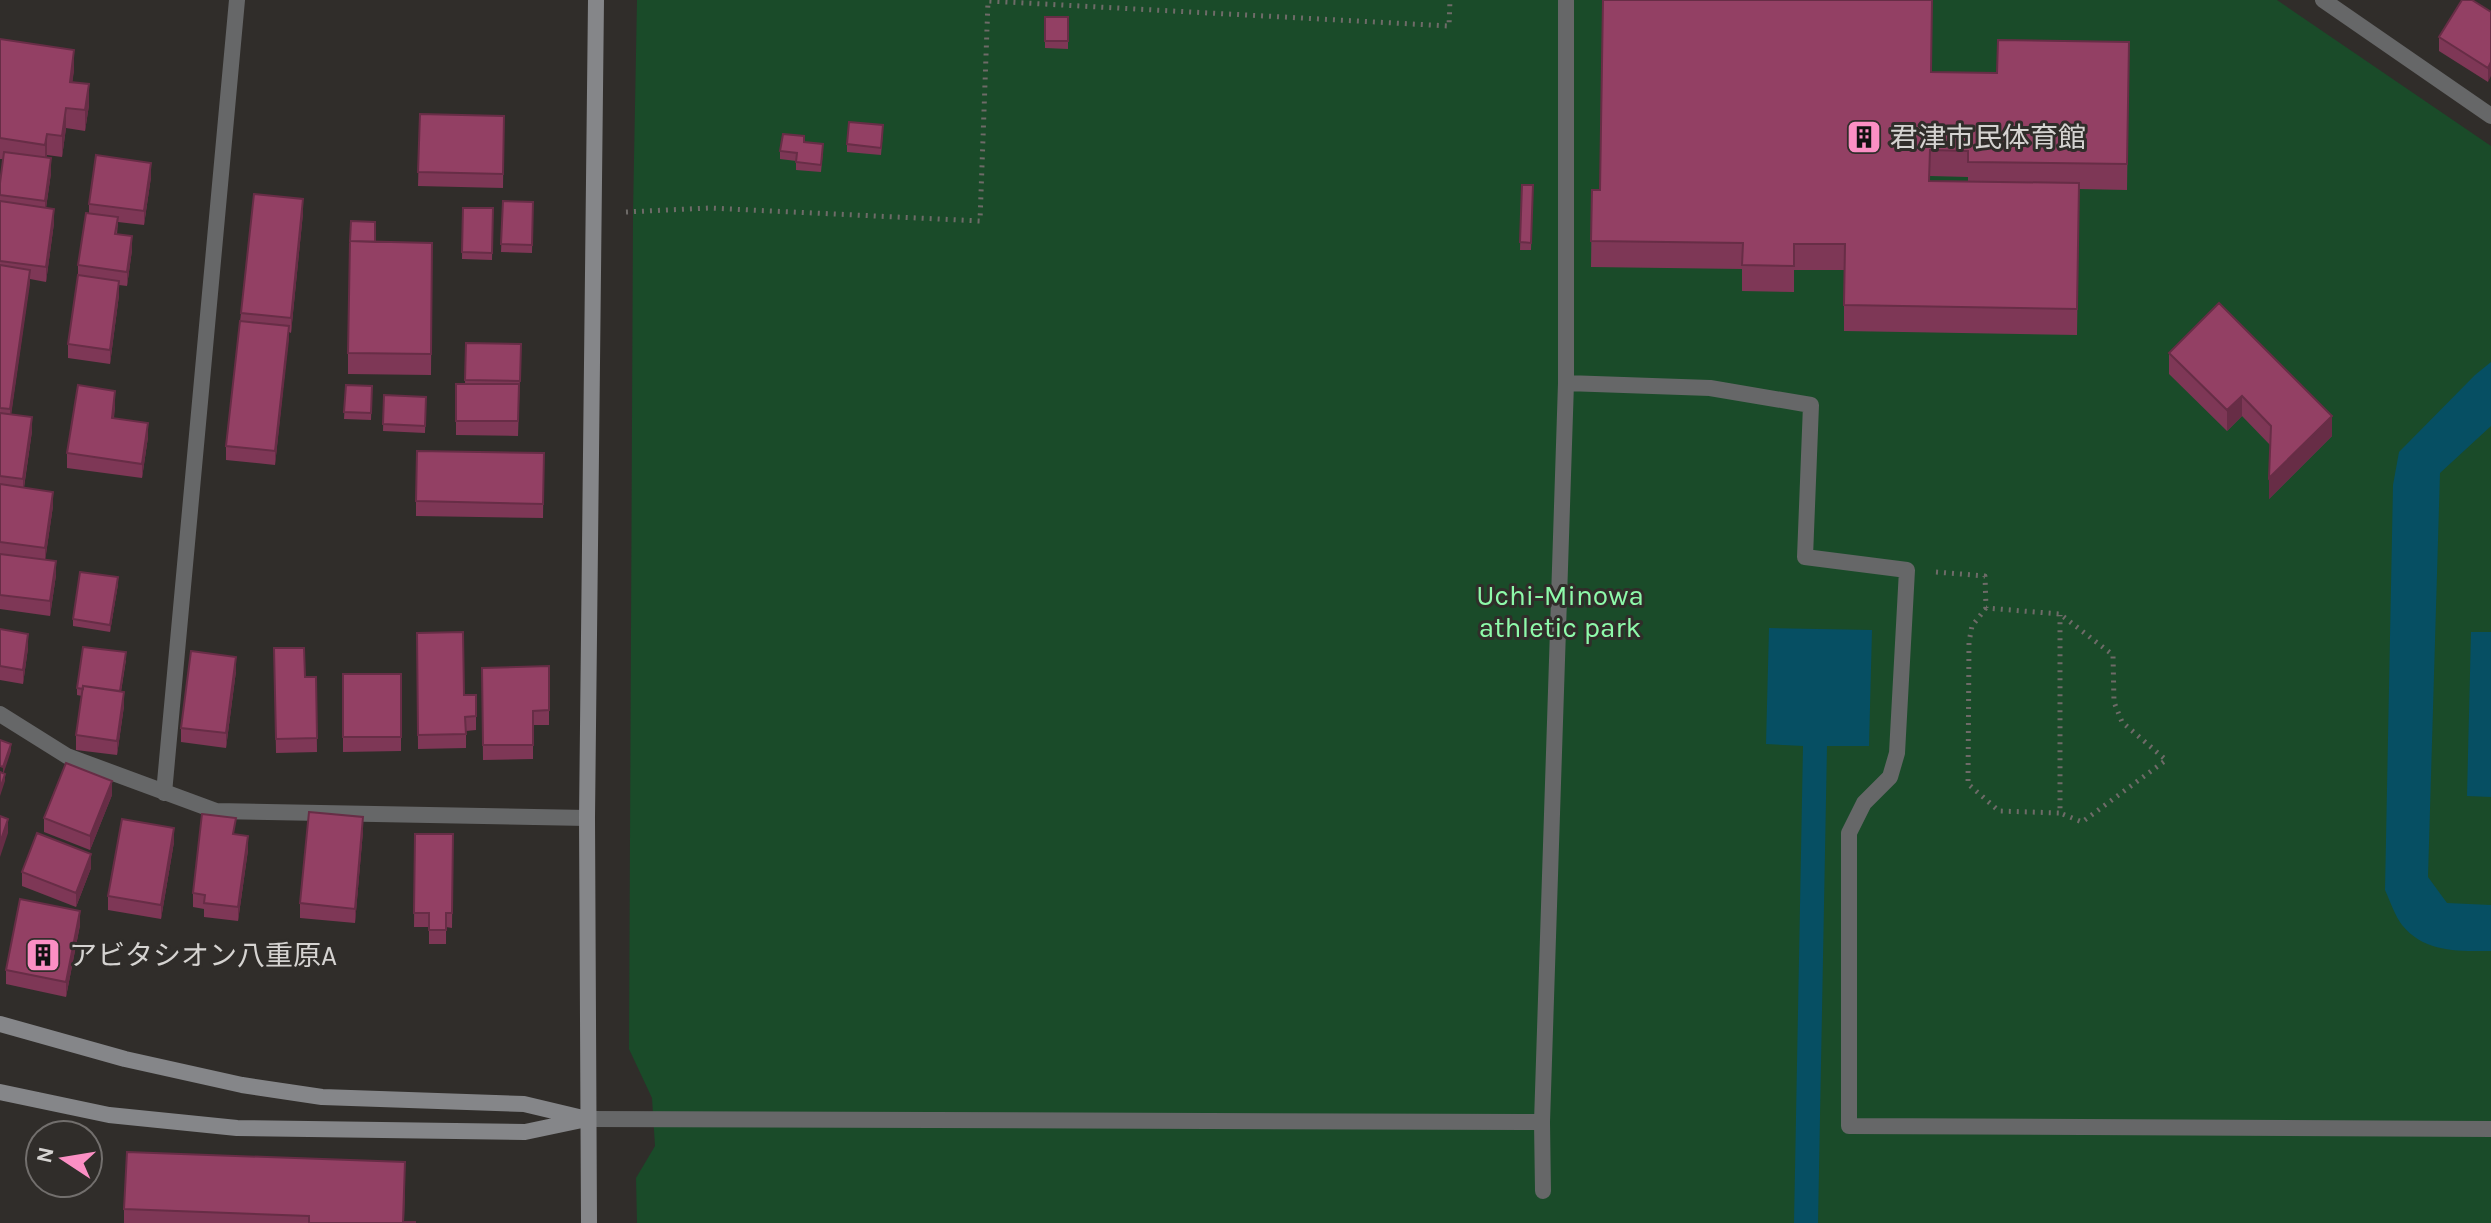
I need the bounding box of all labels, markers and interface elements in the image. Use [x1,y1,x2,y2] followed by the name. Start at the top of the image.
[1845,118,1883,156] building icon: 君津市民体育館
[1890,121,2086,154] place label: 君津市民体育館
[1476,579,1644,644] park label: Uchi-Minowa athletic park
[24,936,62,974] building icon: アビタシオン八重原A
[69,939,337,972] place label: アビタシオン八重原A
[24,1119,104,1199] north arrow
[31,1145,60,1165] text: N

